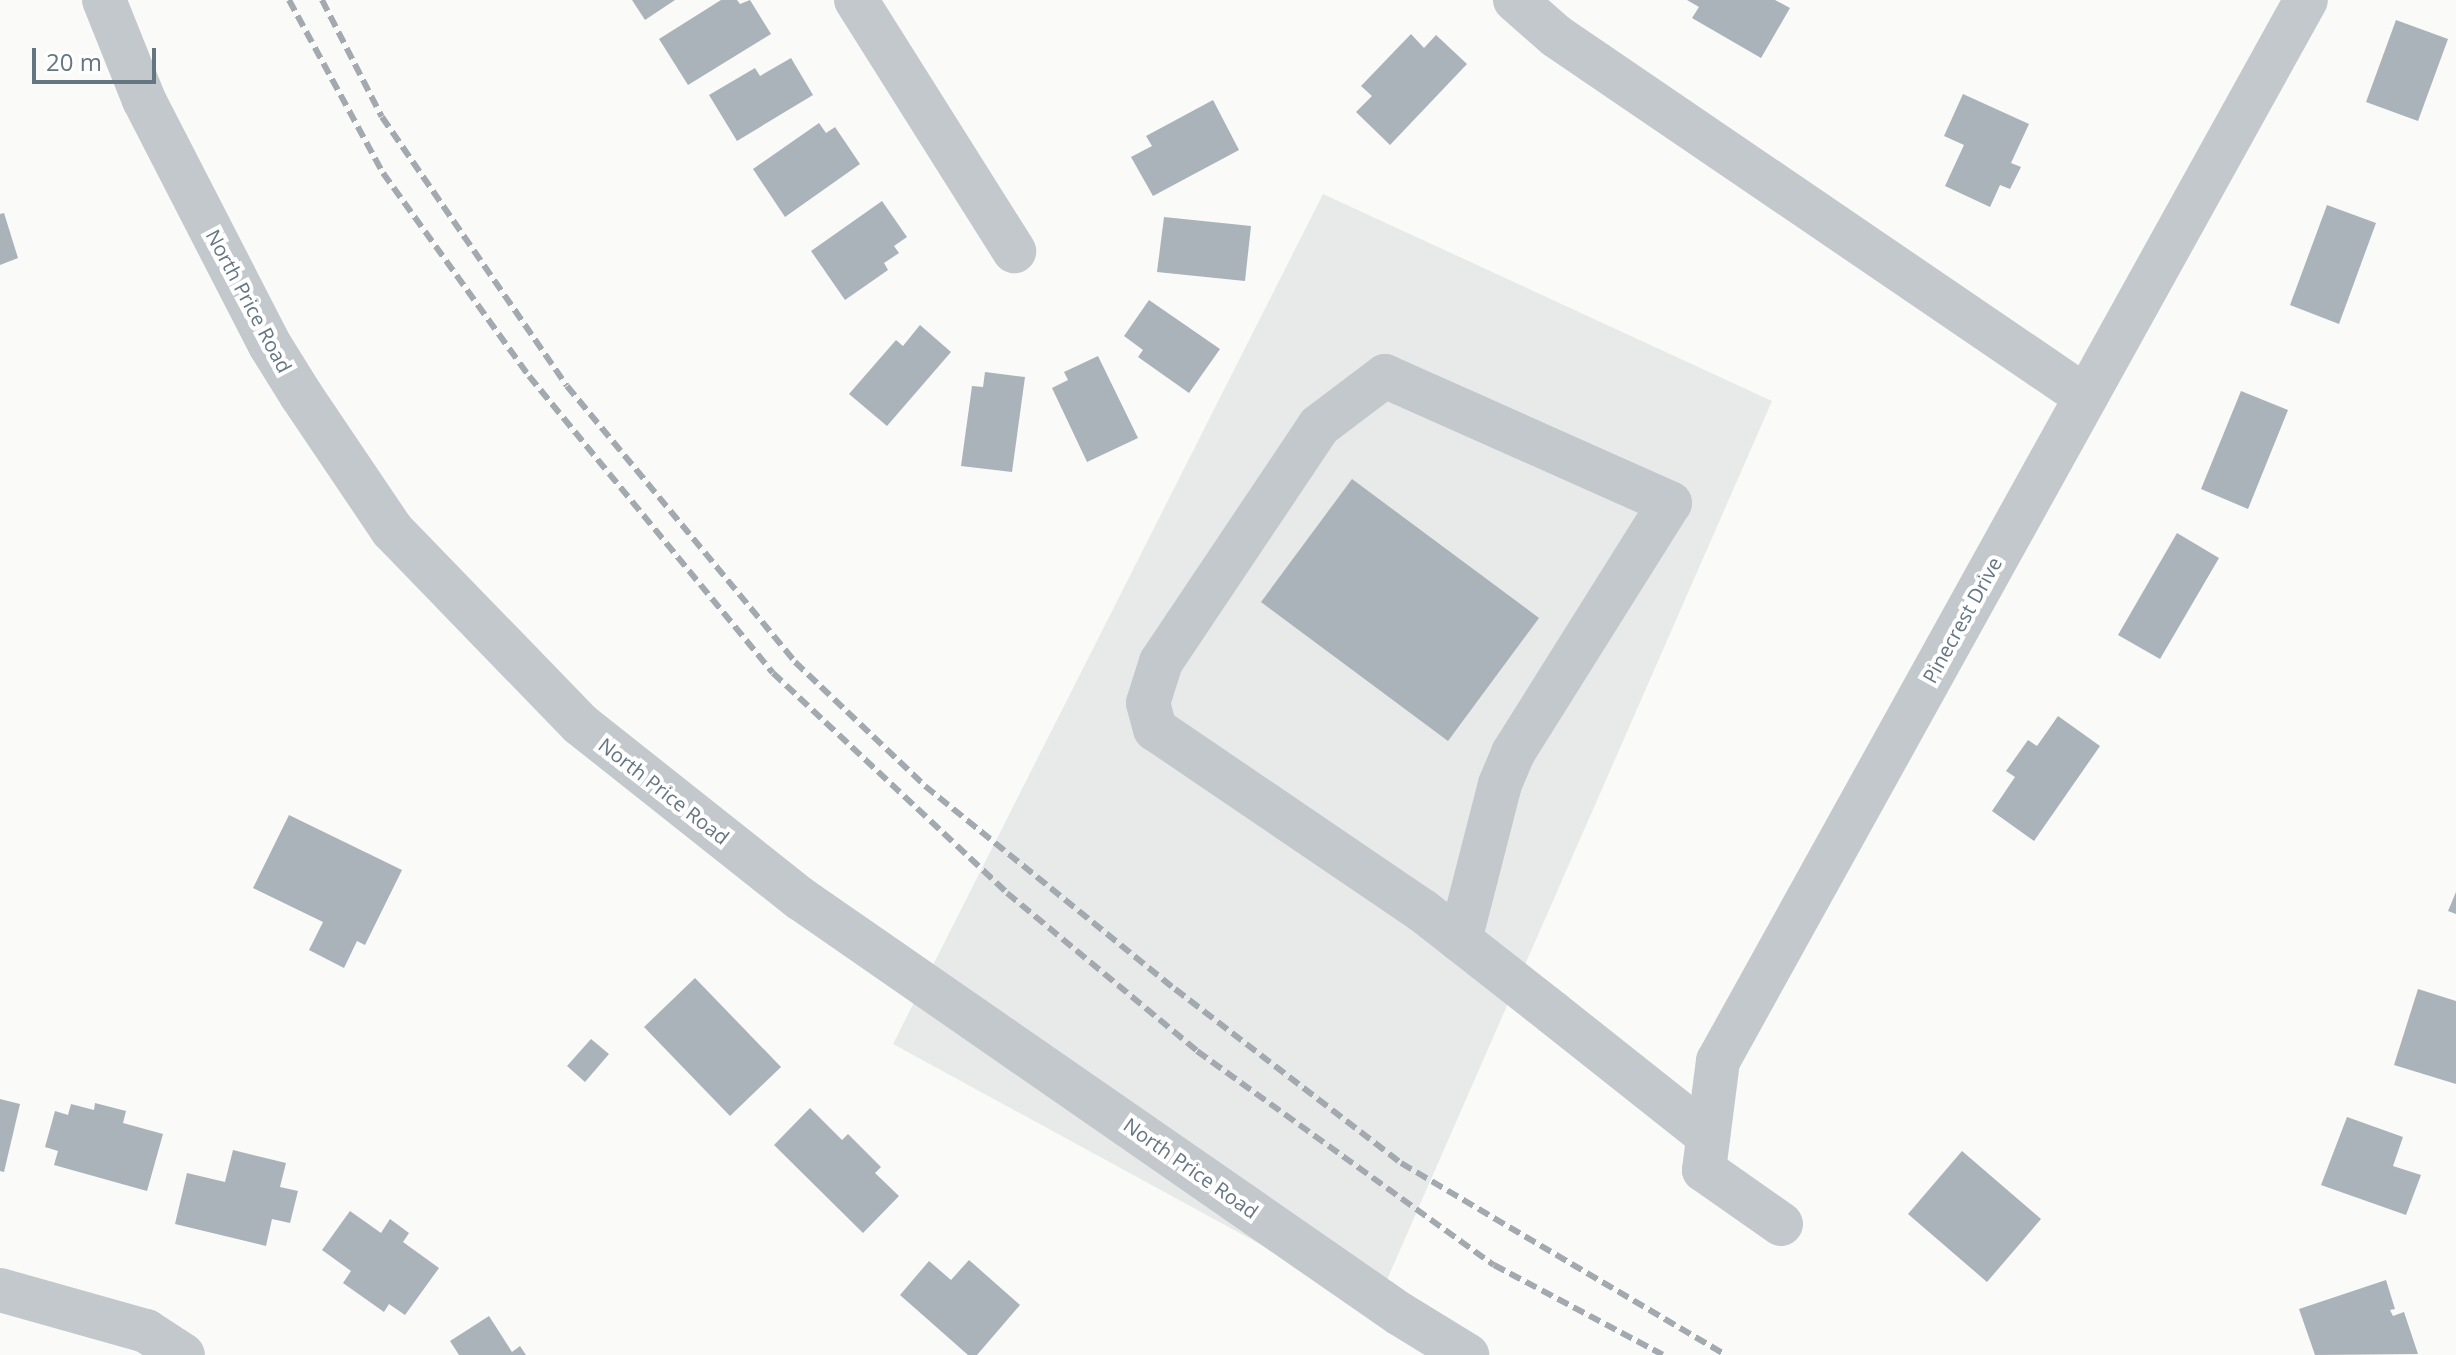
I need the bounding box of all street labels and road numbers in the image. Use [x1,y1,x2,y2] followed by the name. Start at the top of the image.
[201,225,297,377] street label: North Price Road
[1917,553,2007,687] street label: Pinecrest Drive
[594,733,734,849] street label: North Price Road
[1119,1113,1263,1223] street label: North Price Road

